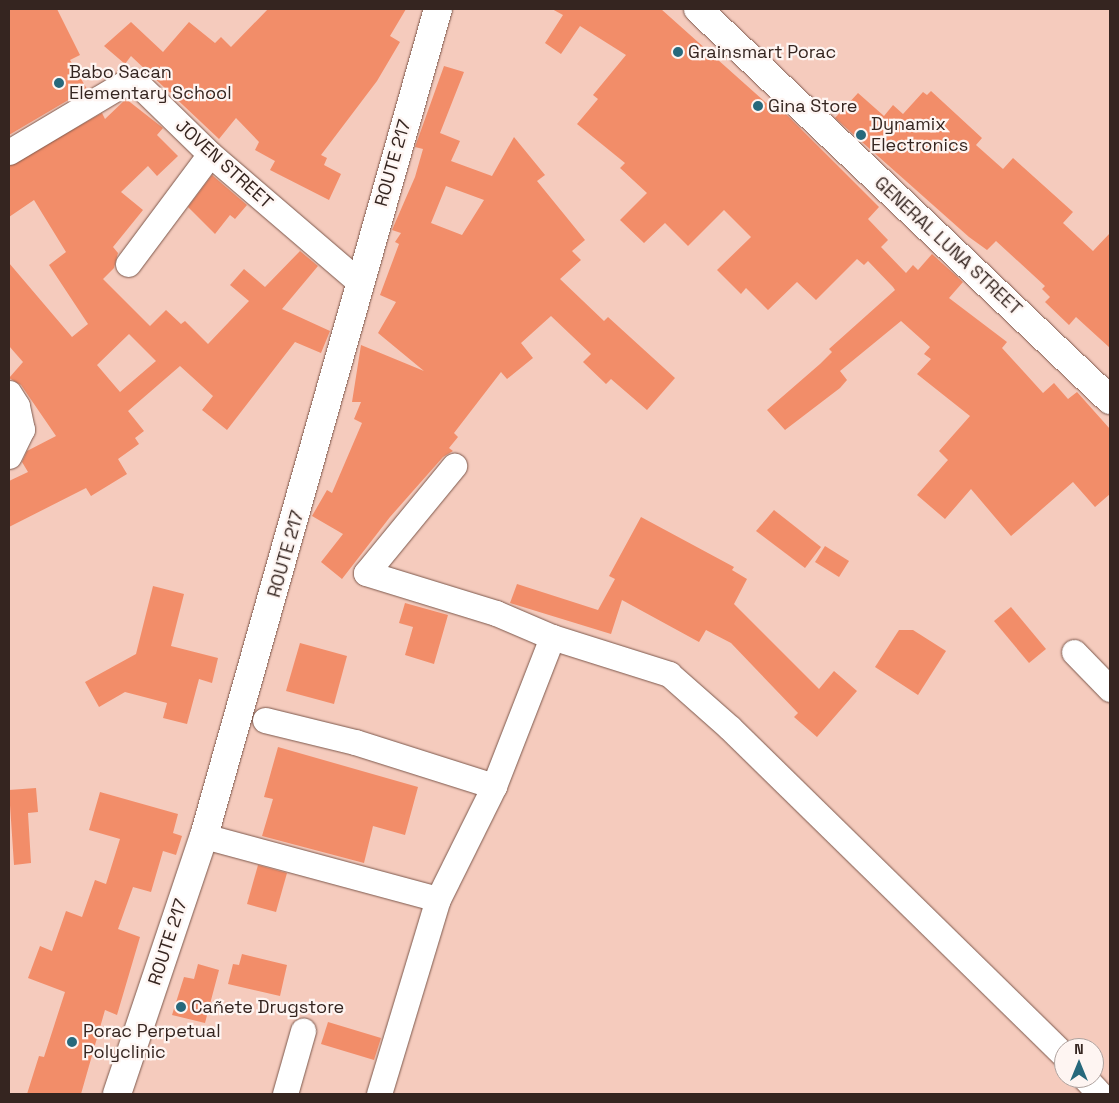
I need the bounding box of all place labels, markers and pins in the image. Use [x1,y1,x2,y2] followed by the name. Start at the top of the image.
[688,41,836,63] place label: Grainsmart Porac
[672,46,684,58] marker: Grainsmart Porac
[69,62,232,104] place label: Babo Sacan Elementary School
[53,77,65,89] marker: Babo Sacan Elementary School
[768,95,858,117] place label: Gina Store
[752,100,764,112] marker: Gina Store
[871,114,968,156] place label: Dynamix Electronics
[855,129,867,141] marker: Dynamix Electronics
[191,996,344,1018] place label: Cañete Drugstore
[175,1001,187,1013] marker: Cañete Drugstore
[83,1021,221,1064] place label: Porac Perpetual Polyclinic
[65,1035,79,1049] marker: Porac Perpetual Polyclinic

